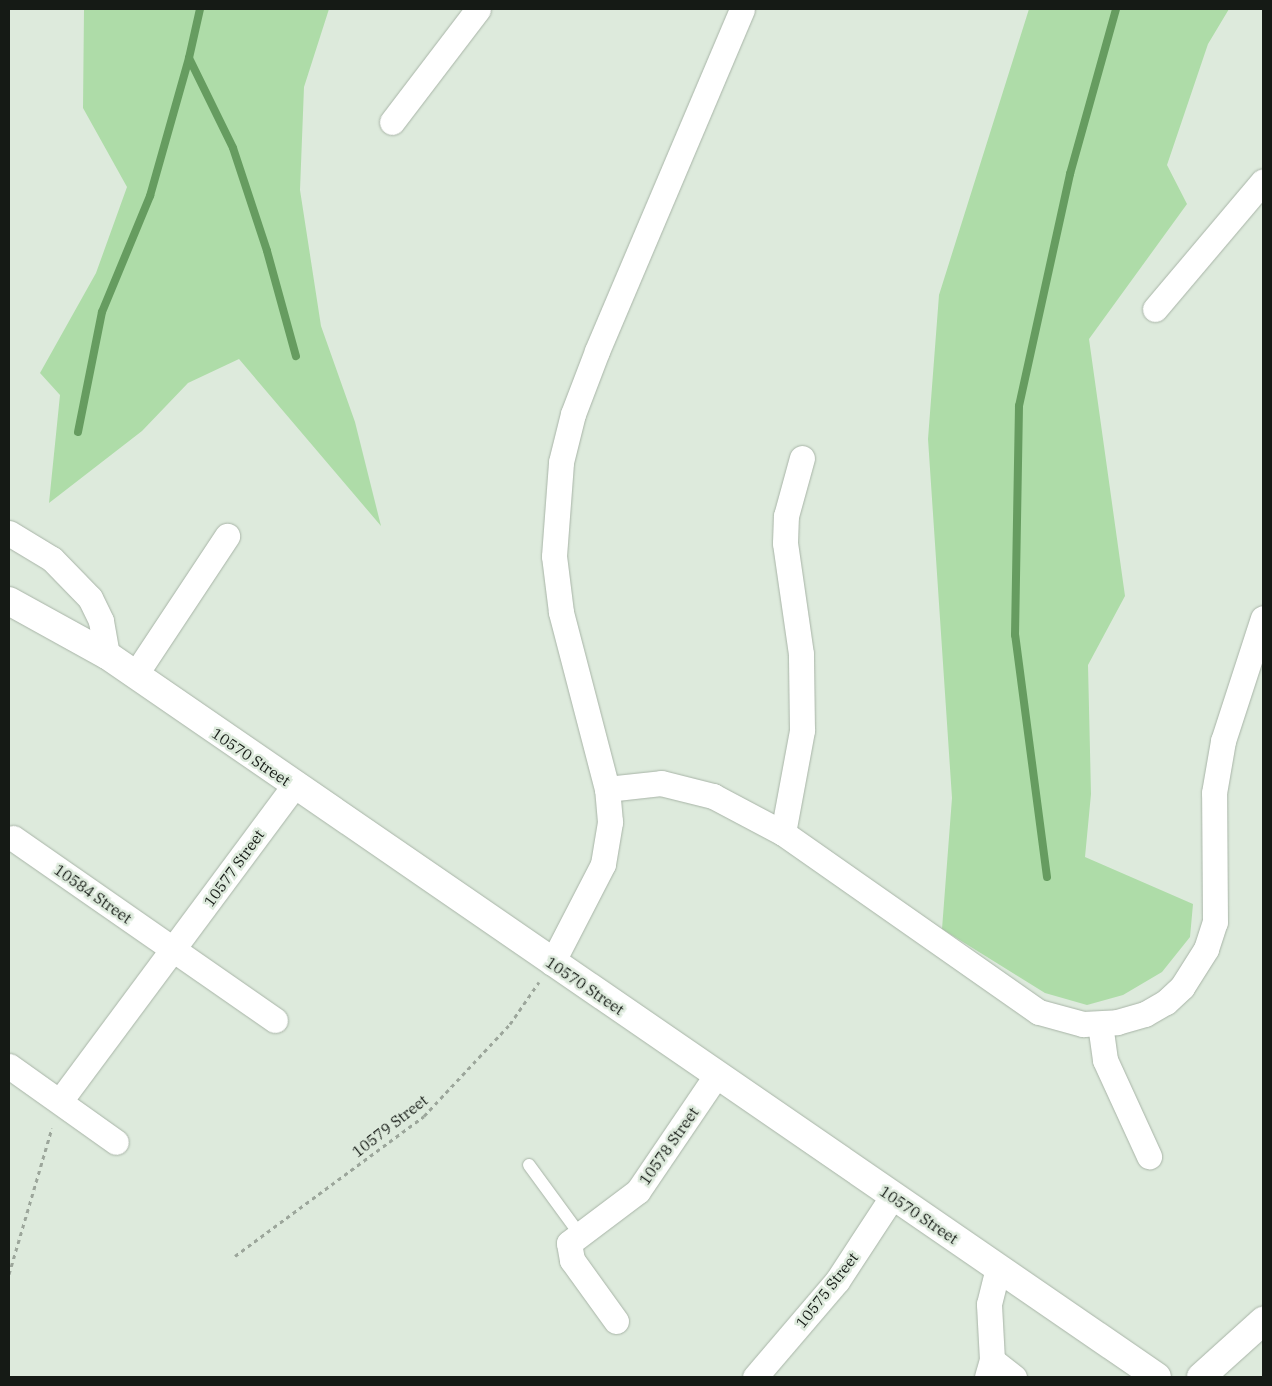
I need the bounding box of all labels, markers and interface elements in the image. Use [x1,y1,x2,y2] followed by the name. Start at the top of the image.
[208,724,294,790] street label: 10570 Street
[200,826,268,910] street label: 10577 Street
[51,861,135,927] street label: 10584 Street
[542,953,628,1019] street label: 10570 Street
[349,1091,431,1161] street label: 10579 Street
[636,1104,702,1188] street label: 10578 Street
[876,1182,962,1248] street label: 10570 Street
[792,1249,862,1331] street label: 10575 Street

